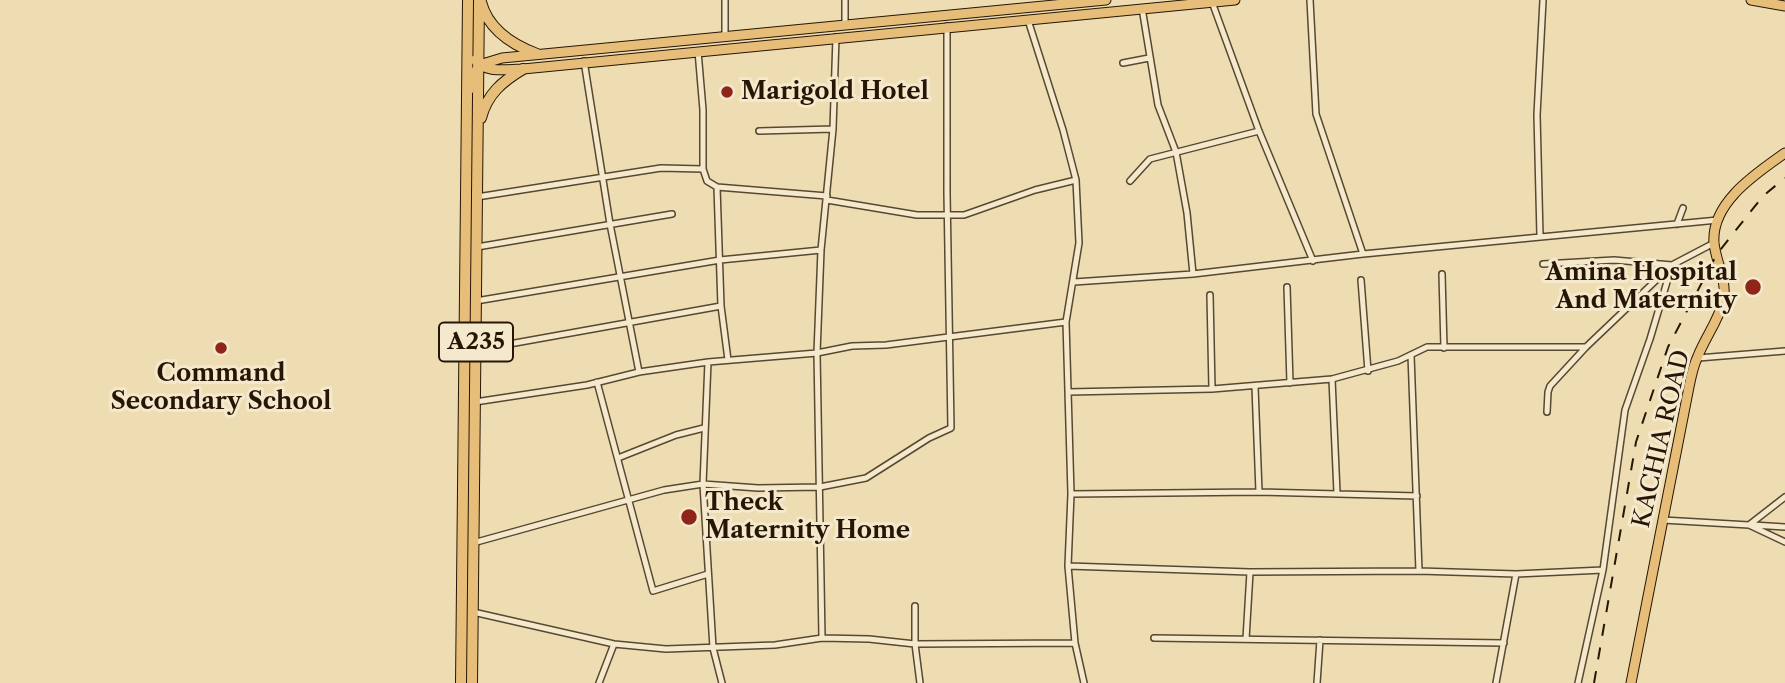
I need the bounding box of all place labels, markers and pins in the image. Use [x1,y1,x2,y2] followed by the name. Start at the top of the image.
[741,78,929,106] place label: Marigold Hotel
[719,84,735,100] marker: Marigold Hotel
[1545,259,1737,315] place label: Amina Hospital And Maternity
[1743,277,1763,297] marker: Amina Hospital And Maternity
[213,340,229,356] marker: Command Secondary School
[111,360,331,416] place label: Command Secondary School
[705,489,910,545] place label: Theck Maternity Home
[679,507,699,527] marker: Theck Maternity Home

